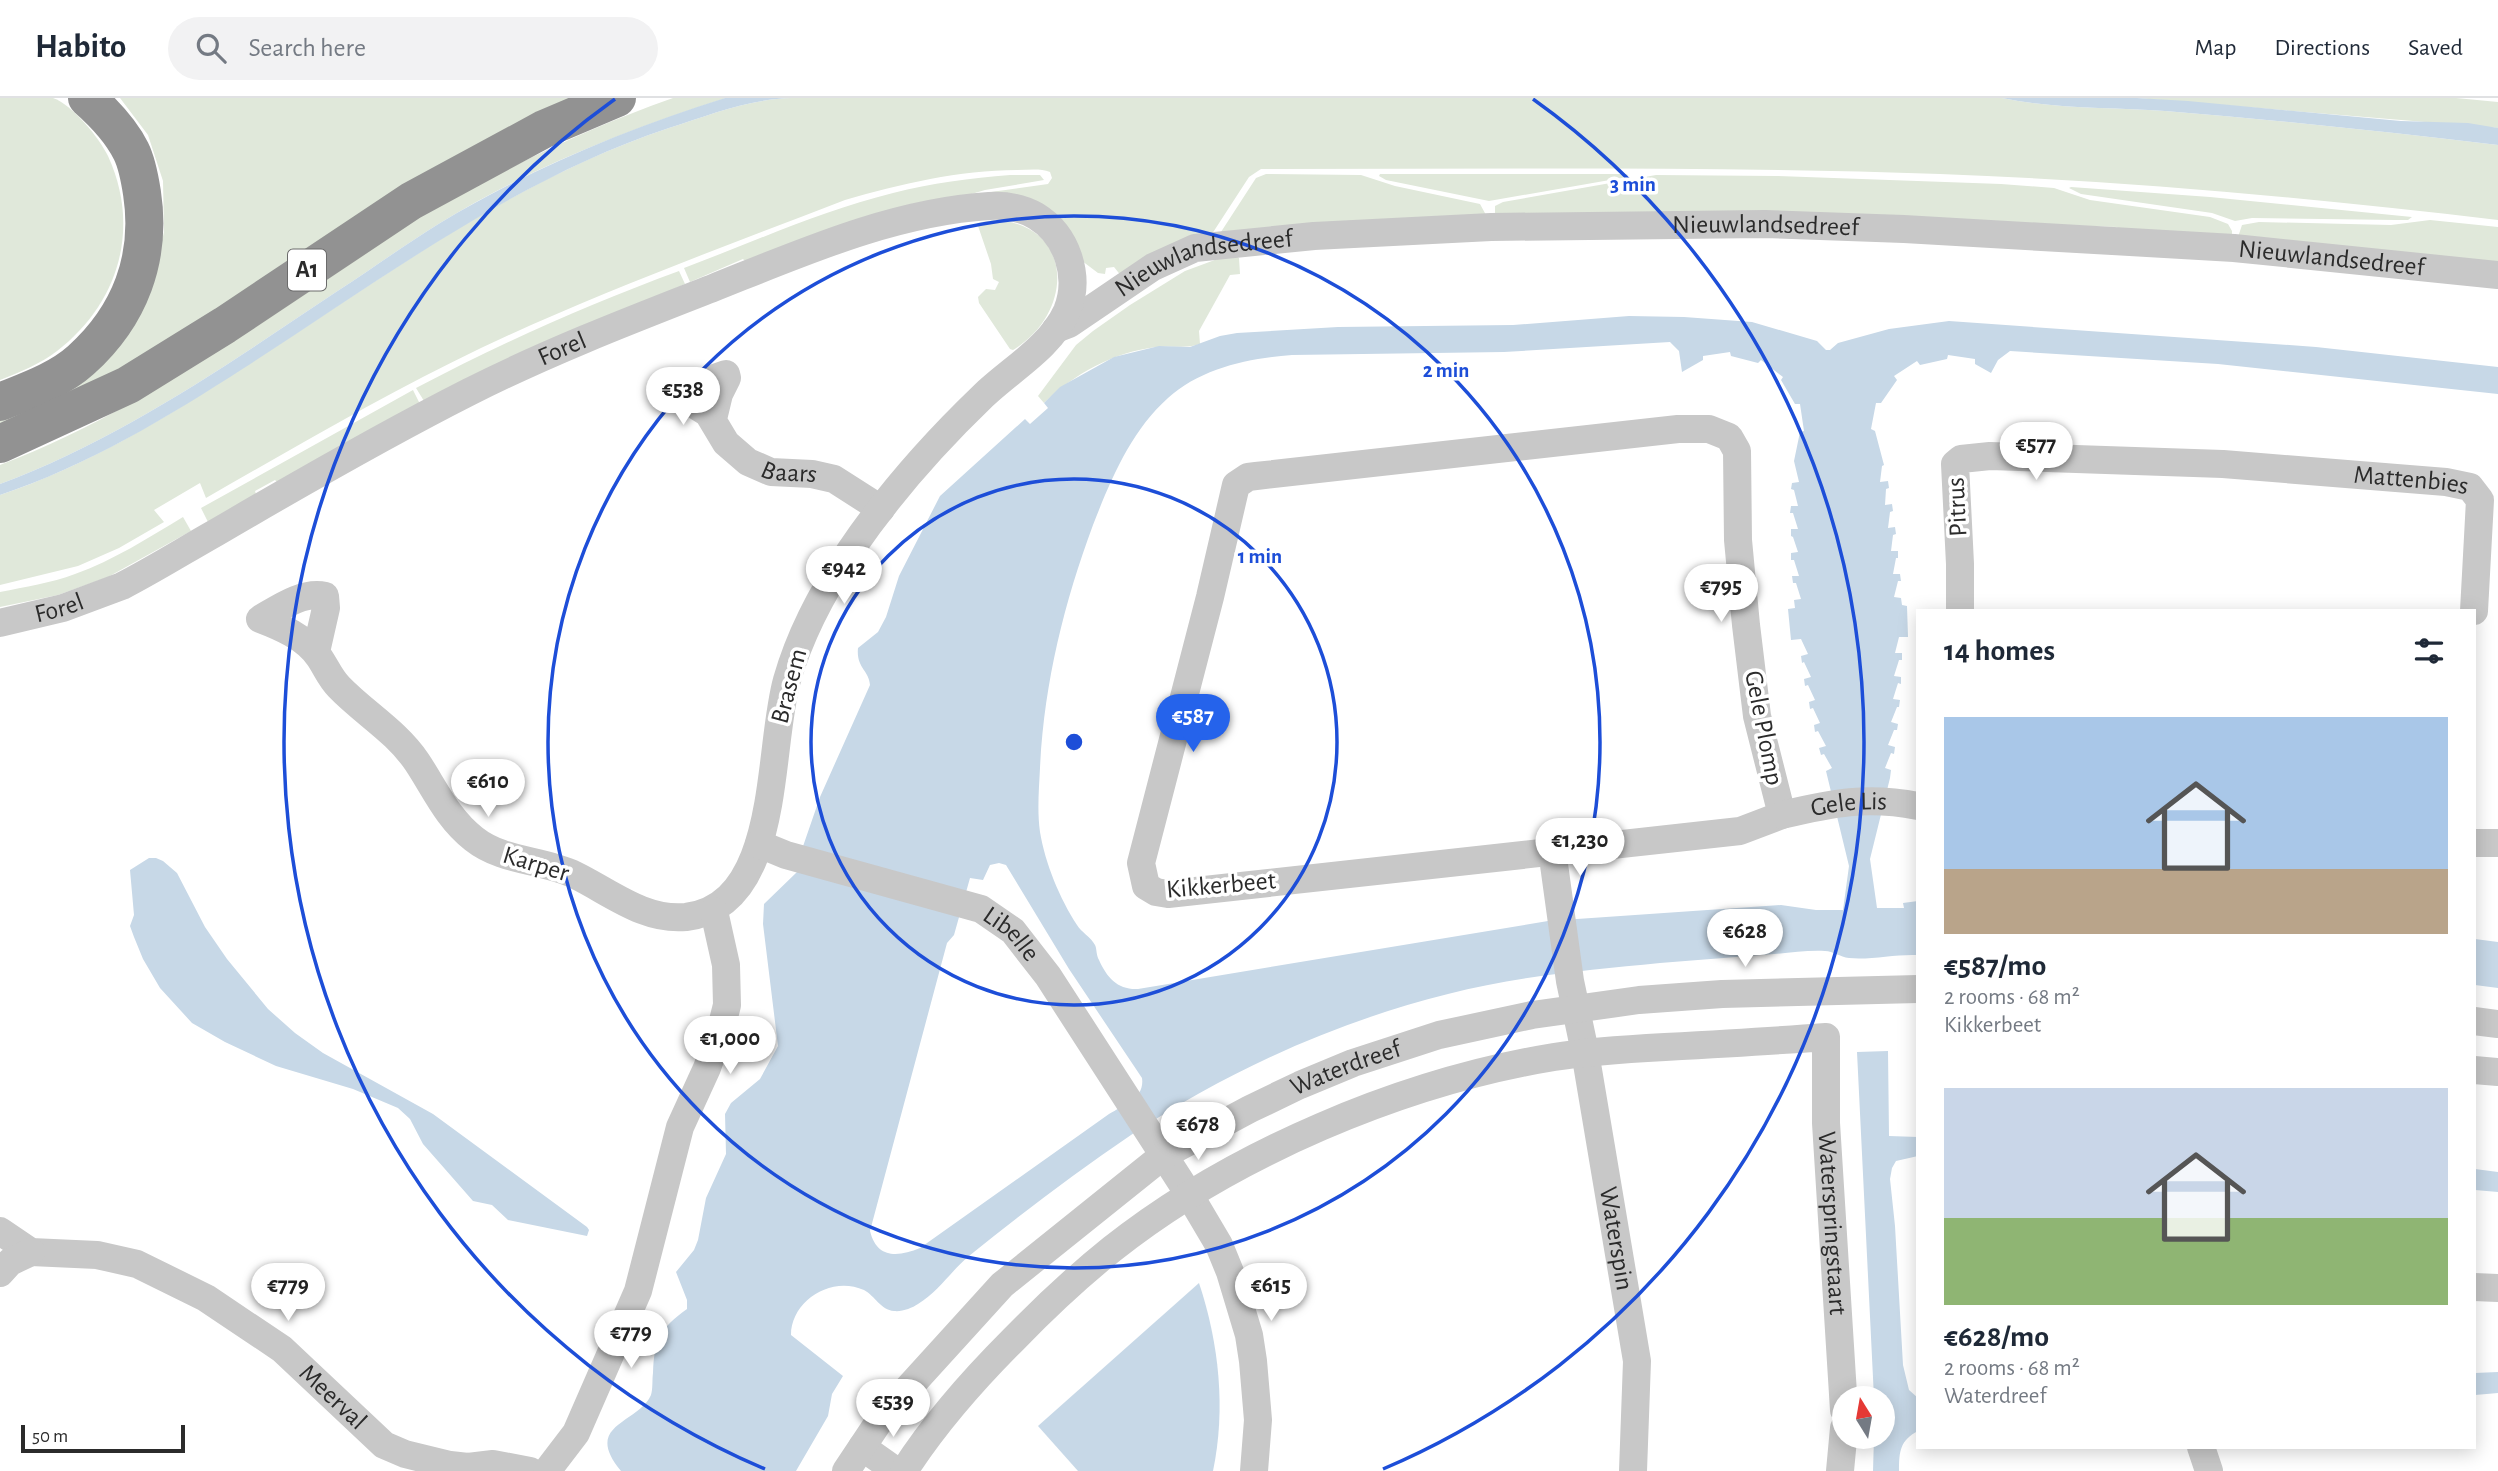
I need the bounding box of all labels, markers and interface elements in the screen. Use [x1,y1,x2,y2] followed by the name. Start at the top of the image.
[168,17,658,80] search box
[192,29,230,67] icon: search
[35,31,126,64] text: Habito
[248,35,366,61] text: Search here
[2194,36,2236,60] text: Map
[2274,36,2370,60] text: Directions
[2408,36,2463,60] text: Saved
[1610,174,1656,195] text: 3 min
[1672,211,1862,240] street label: Nieuwlandsedreef
[1110,225,1296,302] street label: Nieuwlandsedreef
[2237,236,2428,281] street label: Nieuwlandsedreef
[288,250,326,290] road number: A1
[534,327,590,371] street label: Forel
[1423,360,1469,381] text: 2 min
[642,368,724,427] pin: €538
[662,378,704,401] text: €538
[1995,422,2077,482] pin: €577
[2016,433,2056,456] text: €577
[757,456,820,488] street label: Baars
[2353,462,2471,499] street label: Mattenbies
[1942,477,1972,537] street label: Pitrus
[803,546,885,606] pin: €942
[1238,546,1282,567] text: 1 min
[822,557,866,580] text: €942
[1680,564,1762,624] pin: €795
[1700,575,1742,598] text: €795
[32,588,87,627] street label: Forel
[2410,632,2448,670] icon: filters
[1944,636,2055,666] text: 14 homes
[767,646,811,726] street label: Brasem
[1740,668,1788,788] street label: Gele Plomp
[1152,694,1234,754] pin: €587
[1172,705,1214,728] text: €587
[1062,730,1086,754] centre of rings
[447,760,529,819] pin: €610
[2133,763,2259,889] icon: home
[467,770,509,793] text: €610
[1808,788,1888,821] street label: Gele Lis
[1523,818,1637,878] pin: €1,230
[1551,829,1609,852] text: €1,230
[500,842,573,887] street label: Karper
[1165,867,1277,903] street label: Kikkerbeet
[978,902,1044,966] street label: Libelle
[1704,910,1786,969] pin: €628
[1723,920,1767,943] text: €628
[1944,951,2046,981] text: €587/mo
[1944,986,2080,1009] text: 2 rooms · 68 m²
[1944,1014,2041,1037] text: Kikkerbeet
[673,1016,787,1076] pin: €1,000
[700,1027,760,1050] text: €1,000
[1287,1035,1406,1100] street label: Waterdreef
[1157,1102,1239,1162] pin: €678
[1176,1113,1220,1136] text: €678
[1814,1131,1851,1316] street label: Waterspringstaart
[2133,1134,2259,1260] icon: home
[1595,1185,1638,1292] street label: Waterspin
[247,1264,329,1323] pin: €779
[1230,1264,1312,1323] pin: €615
[267,1274,309,1297] text: €779
[1251,1274,1291,1297] text: €615
[590,1310,672,1370] pin: €779
[610,1321,652,1344] text: €779
[1944,1322,2049,1352] text: €628/mo
[1944,1357,2080,1380] text: 2 rooms · 68 m²
[294,1360,372,1434] street label: Meerval
[852,1380,934,1439] pin: €539
[1944,1385,2046,1408] text: Waterdreef
[1832,1386,1895,1449] north arrow
[1832,1386,1895,1449] map controls
[872,1390,914,1413] text: €539
[21,1422,186,1454] scale bar
[32,1427,68,1446] text: 50 m

